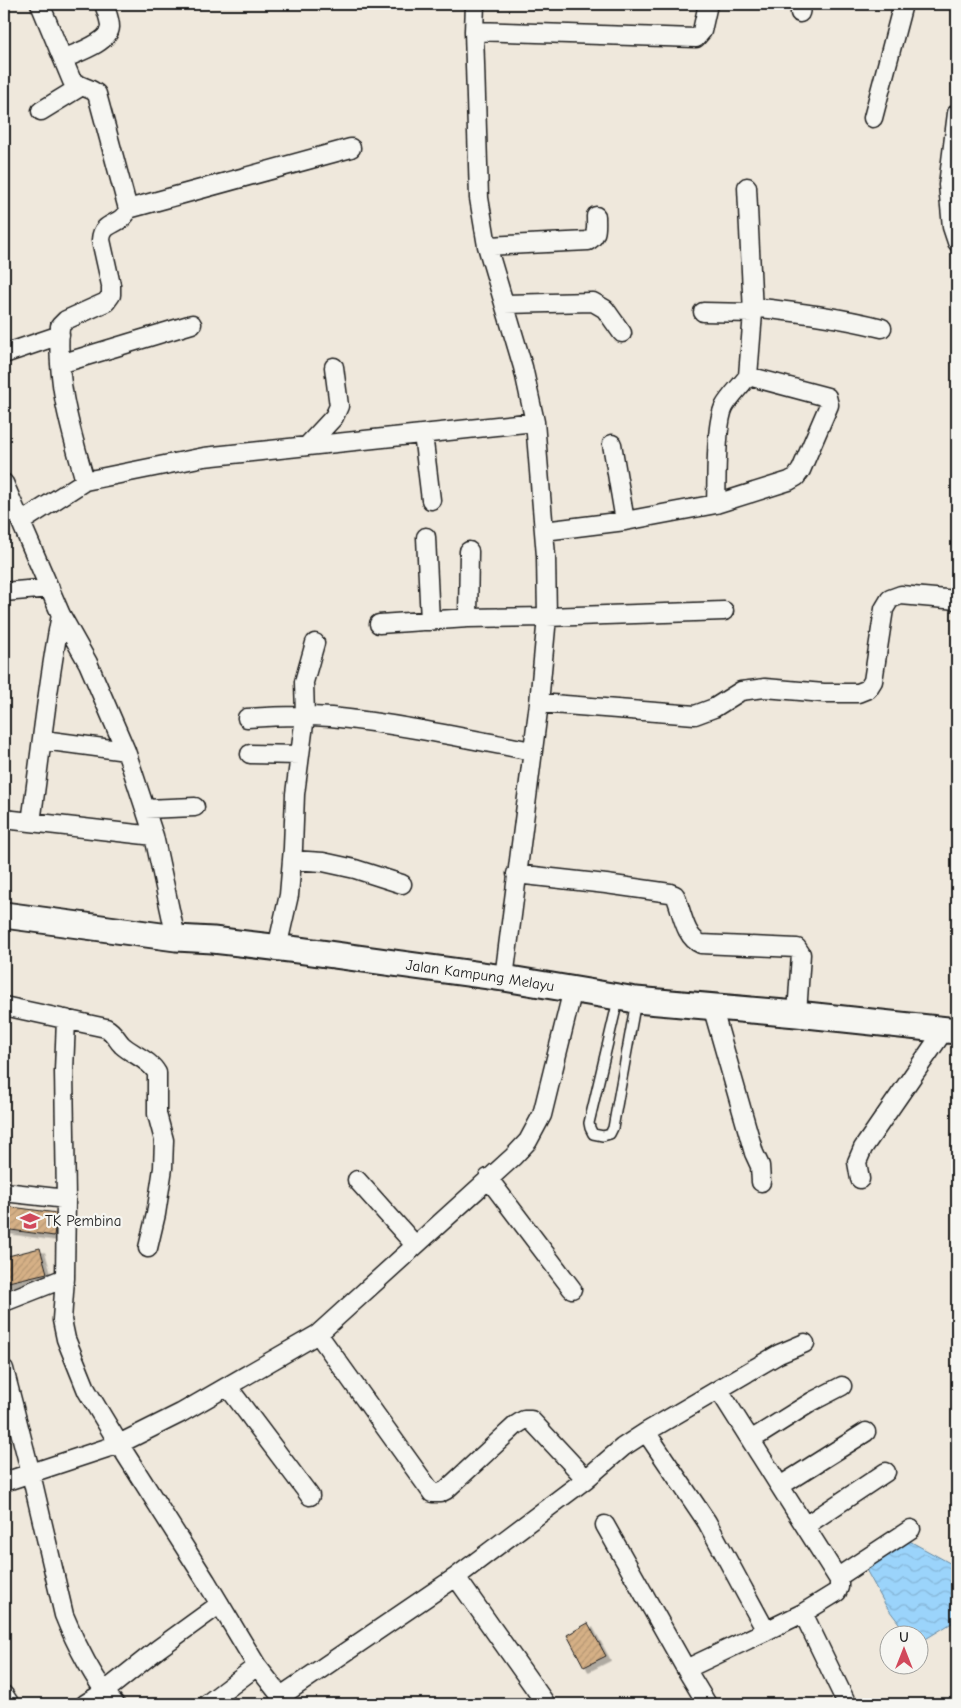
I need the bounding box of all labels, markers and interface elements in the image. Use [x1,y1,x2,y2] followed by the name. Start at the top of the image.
[405,956,556,995] street label: Jalan Kampung Melayu
[19,1210,41,1232] school or university icon: TK Pembina
[45,1212,121,1230] place label: TK Pembina
[878,1626,928,1676] north arrow
[899,1629,909,1646] text: U

